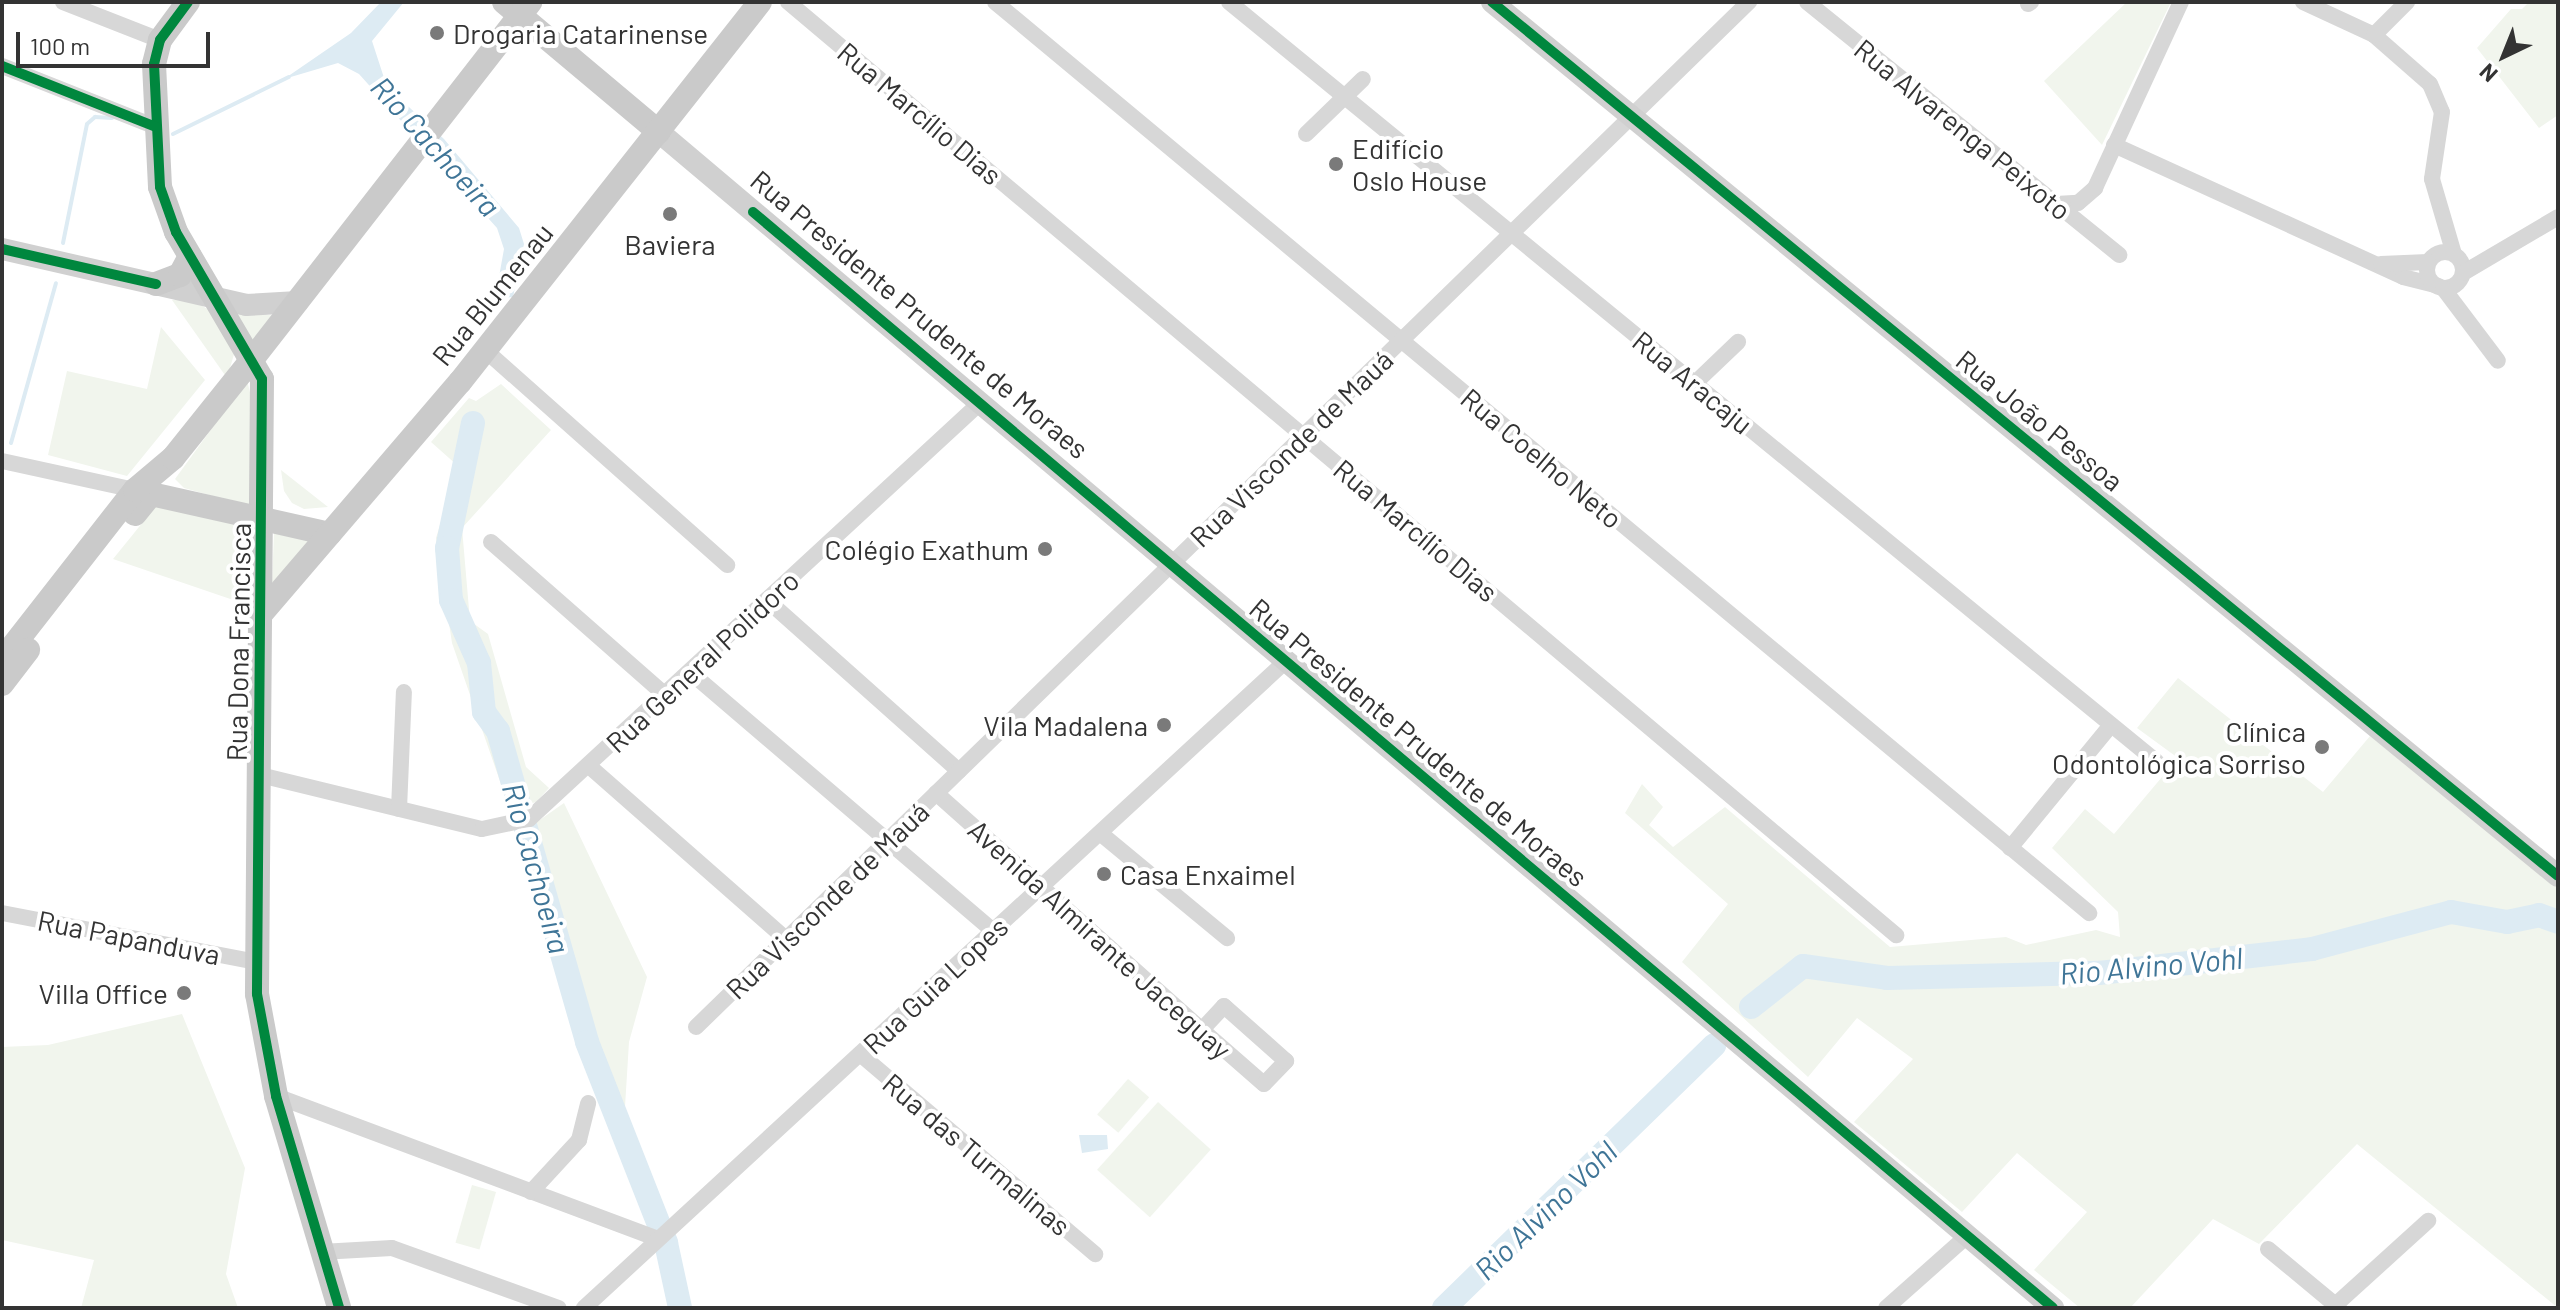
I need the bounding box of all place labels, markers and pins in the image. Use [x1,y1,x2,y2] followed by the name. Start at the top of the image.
[453,16,708,50] place label: Drogaria Catarinense
[428,24,446,42] marker: Drogaria Catarinense
[1352,131,1487,197] place label: Edifício Oslo House
[1327,155,1345,173] marker: Edifício Oslo House
[661,205,679,223] marker: Baviera
[624,227,716,261] place label: Baviera
[824,532,1029,566] place label: Colégio Exathum
[1036,540,1054,558] marker: Colégio Exathum
[983,708,1148,742] place label: Vila Madalena
[2052,714,2306,780] place label: Clínica Odontológica Sorriso
[1155,716,1173,734] marker: Vila Madalena
[2313,738,2331,756] marker: Clínica Odontológica Sorriso
[1120,857,1296,891] place label: Casa Enxaimel
[1095,865,1113,883] marker: Casa Enxaimel
[38,976,168,1010] place label: Villa Office
[175,984,193,1002] marker: Villa Office

